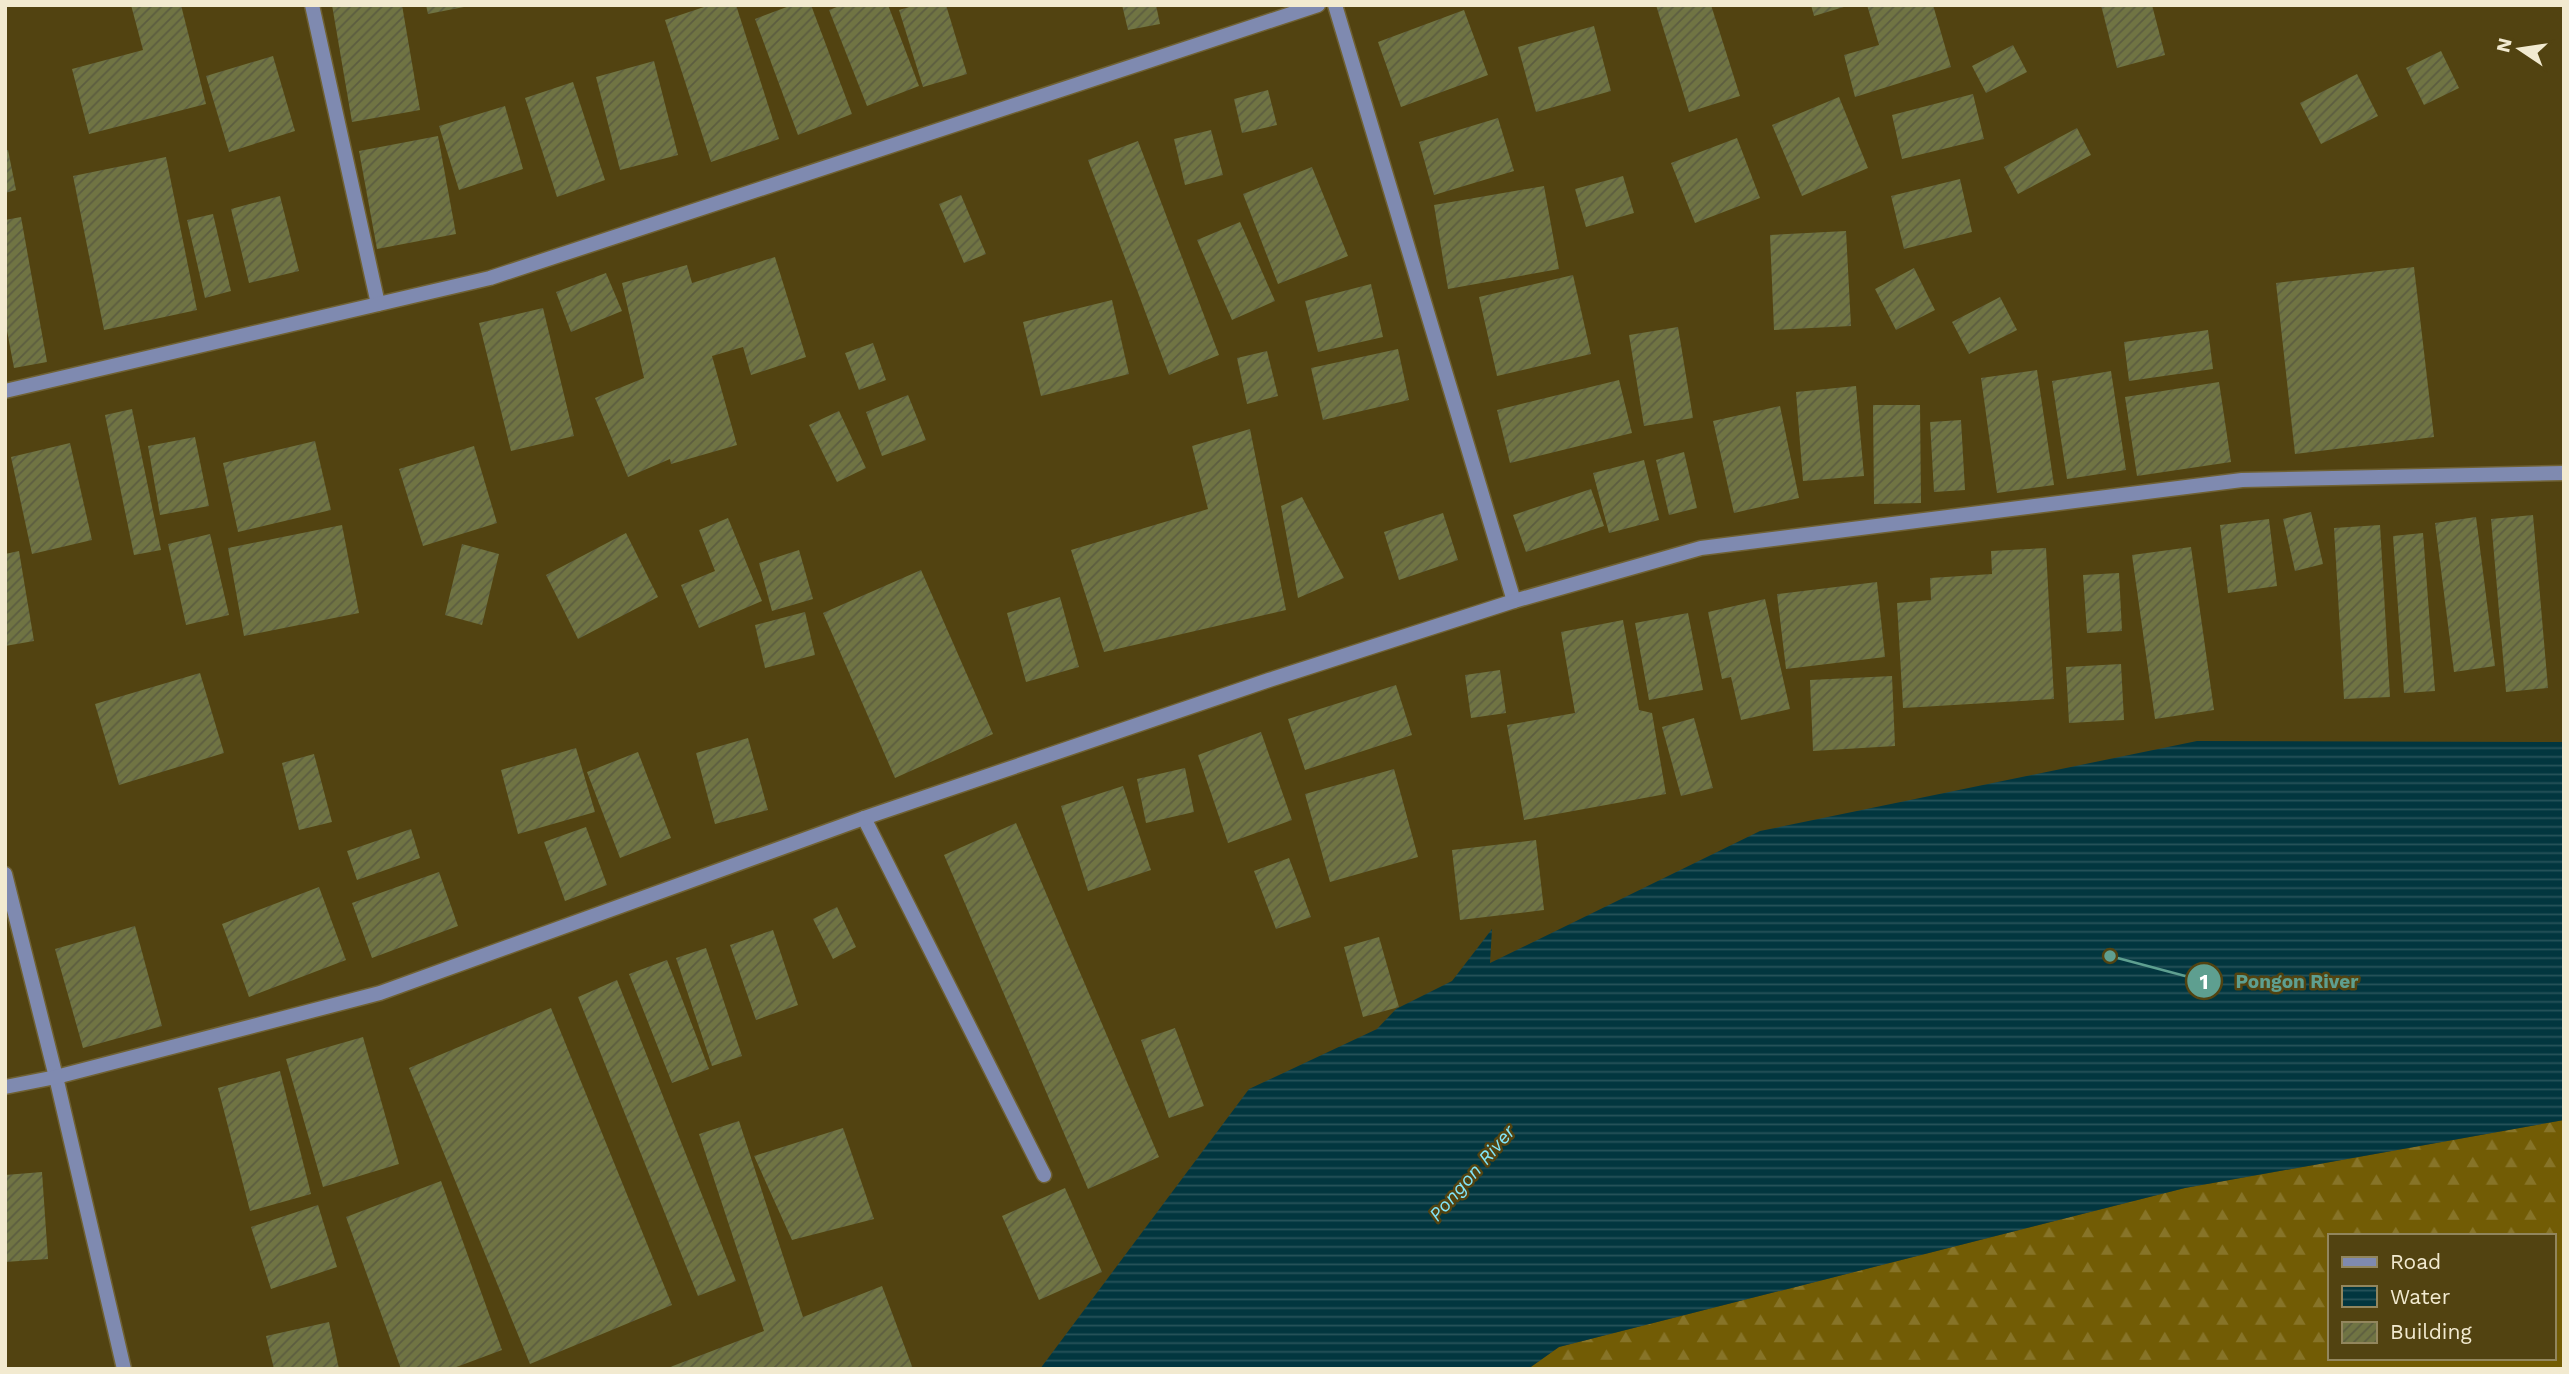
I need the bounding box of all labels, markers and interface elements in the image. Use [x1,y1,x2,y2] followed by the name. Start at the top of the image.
[2485,14,2555,84] north arrow
[2491,36,2517,55] text: N
[2187,961,2373,1001] callout: Pongon River
[2199,969,2209,994] text: 1
[2235,970,2359,993] text: Pongon River
[1424,1120,1520,1226] water label: Pongon River
[2328,1234,2555,1360] legend
[2390,1249,2441,1274] text: Road
[2390,1284,2451,1309] text: Water
[2390,1319,2472,1344] text: Building

